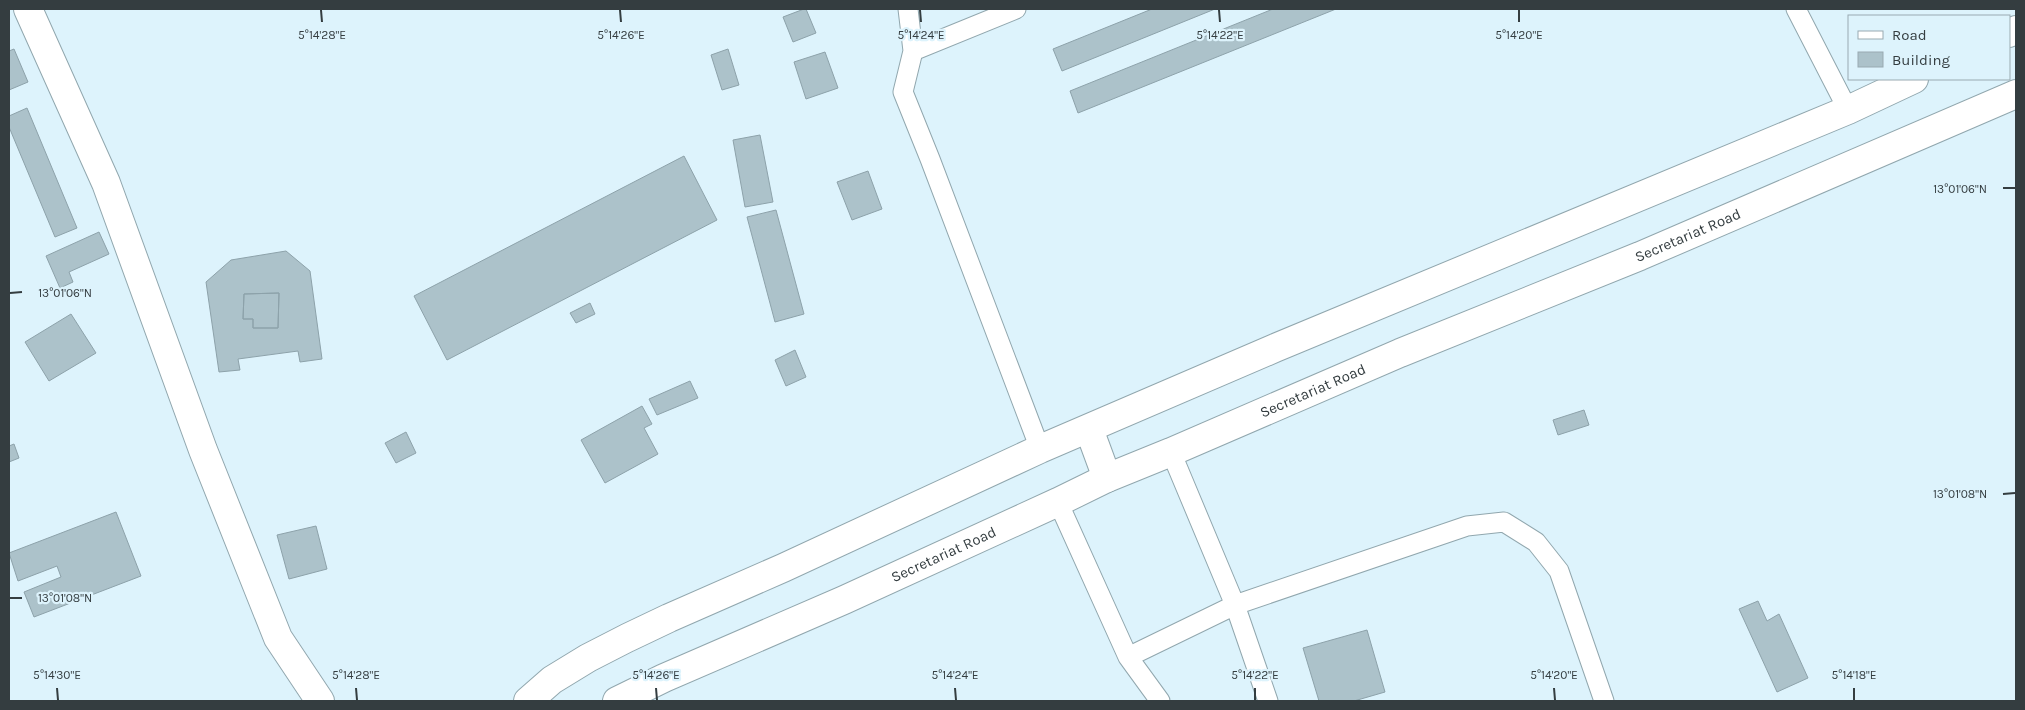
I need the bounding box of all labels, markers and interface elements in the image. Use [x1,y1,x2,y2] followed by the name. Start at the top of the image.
[1848,15,2010,80] legend
[1892,26,1927,44] text: Road
[298,28,346,42] text: 5°14'28"E
[597,28,645,42] text: 5°14'26"E
[897,28,945,42] text: 5°14'24"E
[1196,28,1244,42] text: 5°14'22"E
[1495,28,1543,42] text: 5°14'20"E
[1892,51,1950,69] text: Building
[1933,182,1987,196] text: 13°01'06"N
[1632,205,1744,266] street label: Secretariat Road
[38,286,92,300] text: 13°01'06"N
[1257,360,1368,421] street label: Secretariat Road
[1933,487,1987,501] text: 13°01'08"N
[888,523,999,586] street label: Secretariat Road
[38,591,92,605] text: 13°01'08"N
[33,668,81,682] text: 5°14'30"E
[332,668,380,682] text: 5°14'28"E
[632,668,680,682] text: 5°14'26"E
[931,668,979,682] text: 5°14'24"E
[1231,668,1279,682] text: 5°14'22"E
[1530,668,1578,682] text: 5°14'20"E
[1832,668,1876,682] text: 5°14'18"E

